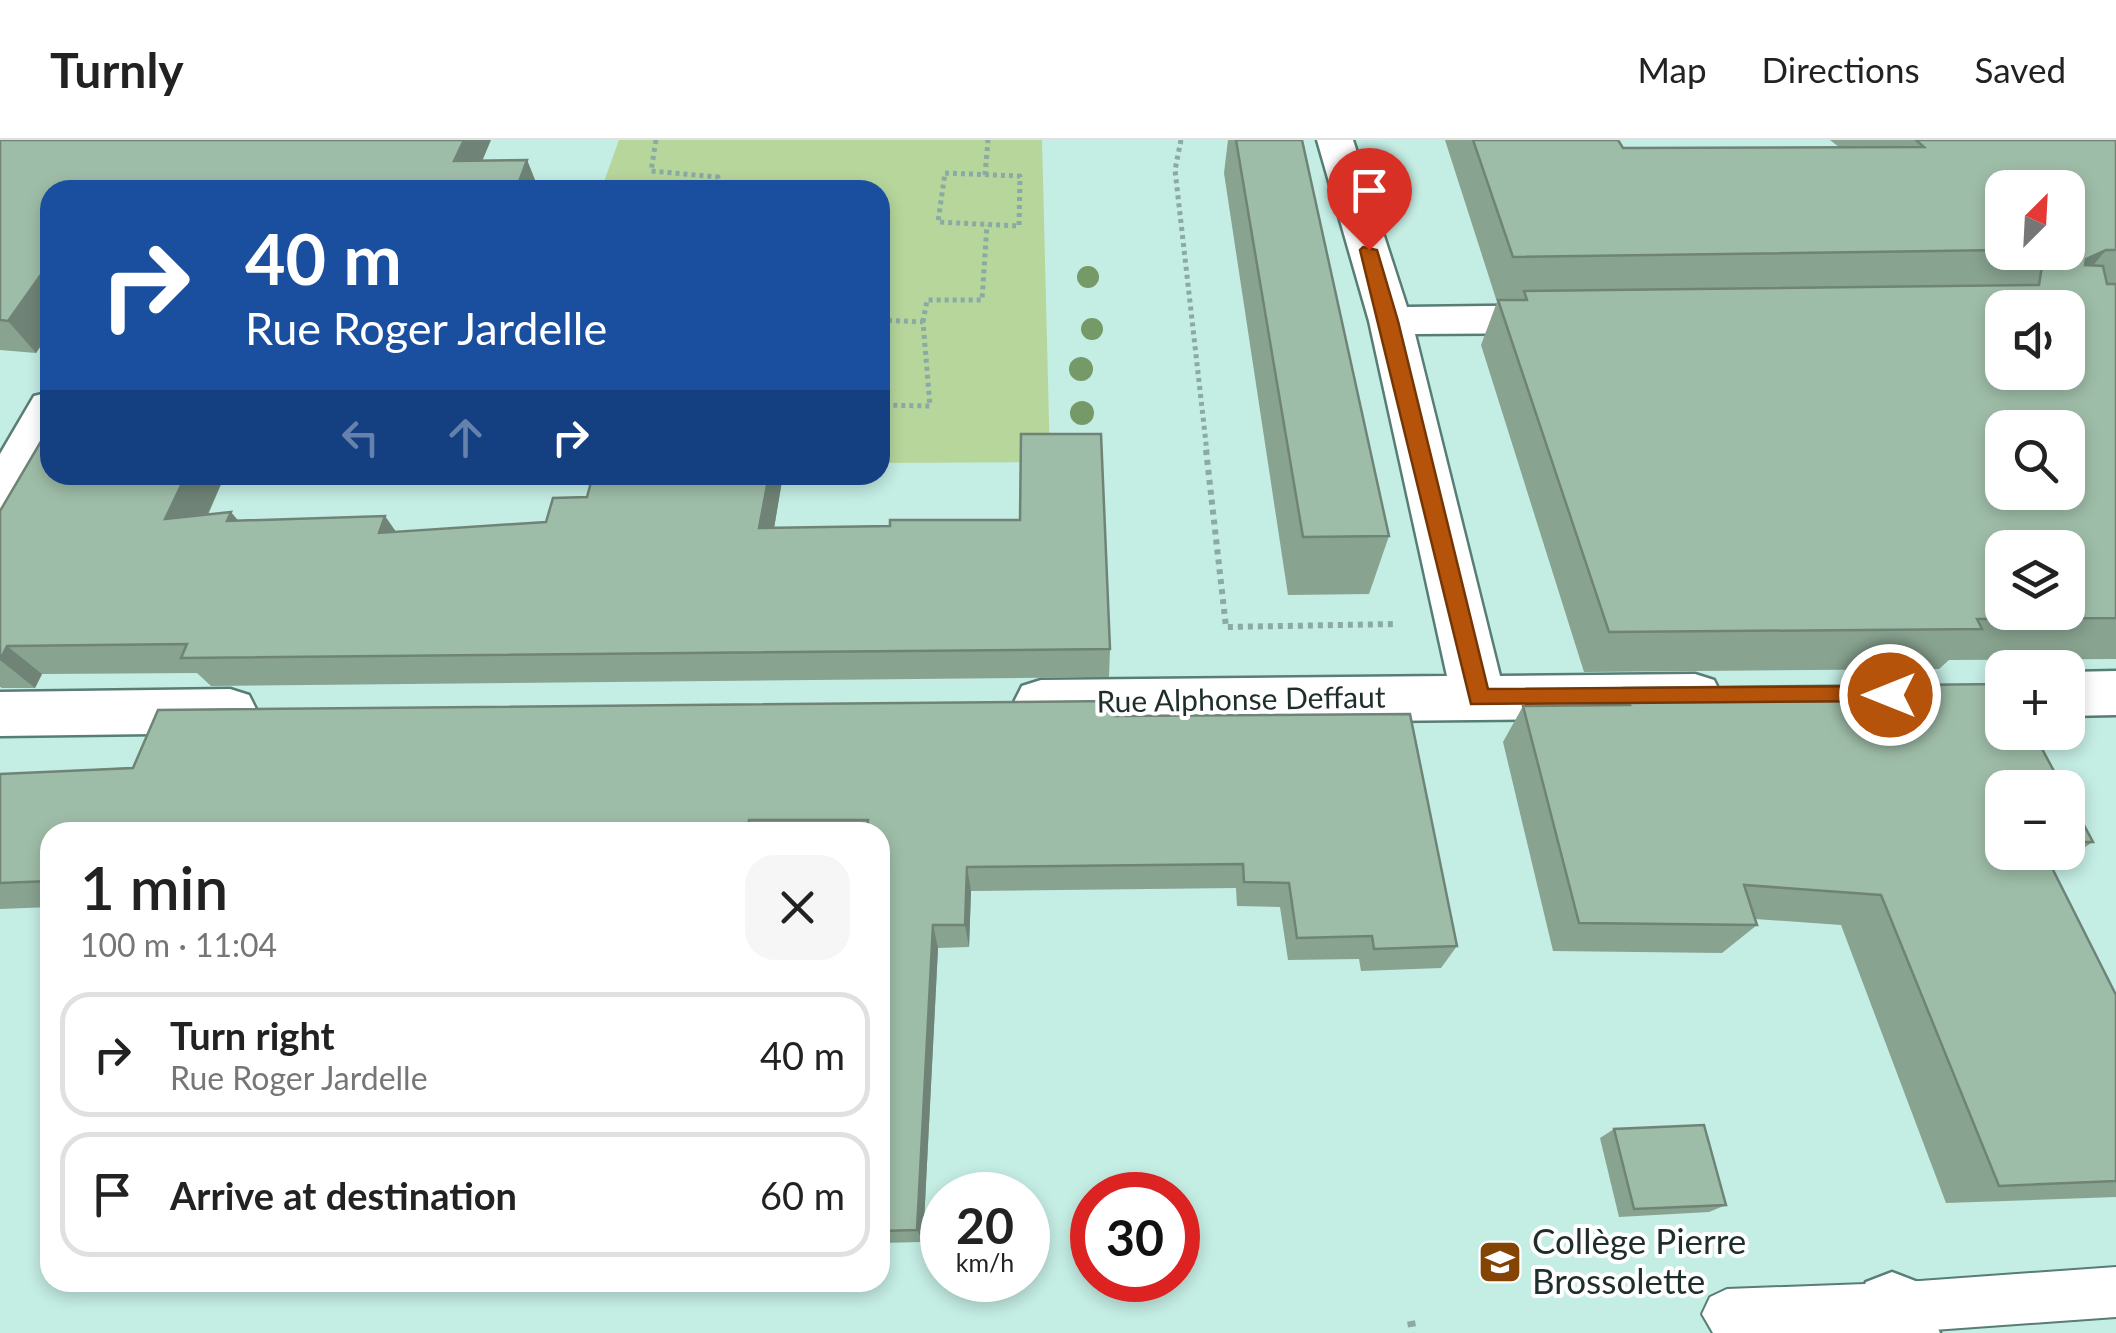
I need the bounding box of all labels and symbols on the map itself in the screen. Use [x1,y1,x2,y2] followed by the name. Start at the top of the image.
[1327,148,1412,251] pin
[1985,170,2085,270] north arrow
[1838,643,1942,747] position arrow
[1096,677,1386,719] street label: Rue Alphonse Deffaut
[1070,1172,1200,1302] speed limit sign: 30
[1532,1219,1746,1301] place label: Collège Pierre Brossolette
[1477,1239,1523,1285] school or university icon: Collège Pierre Brossolette

